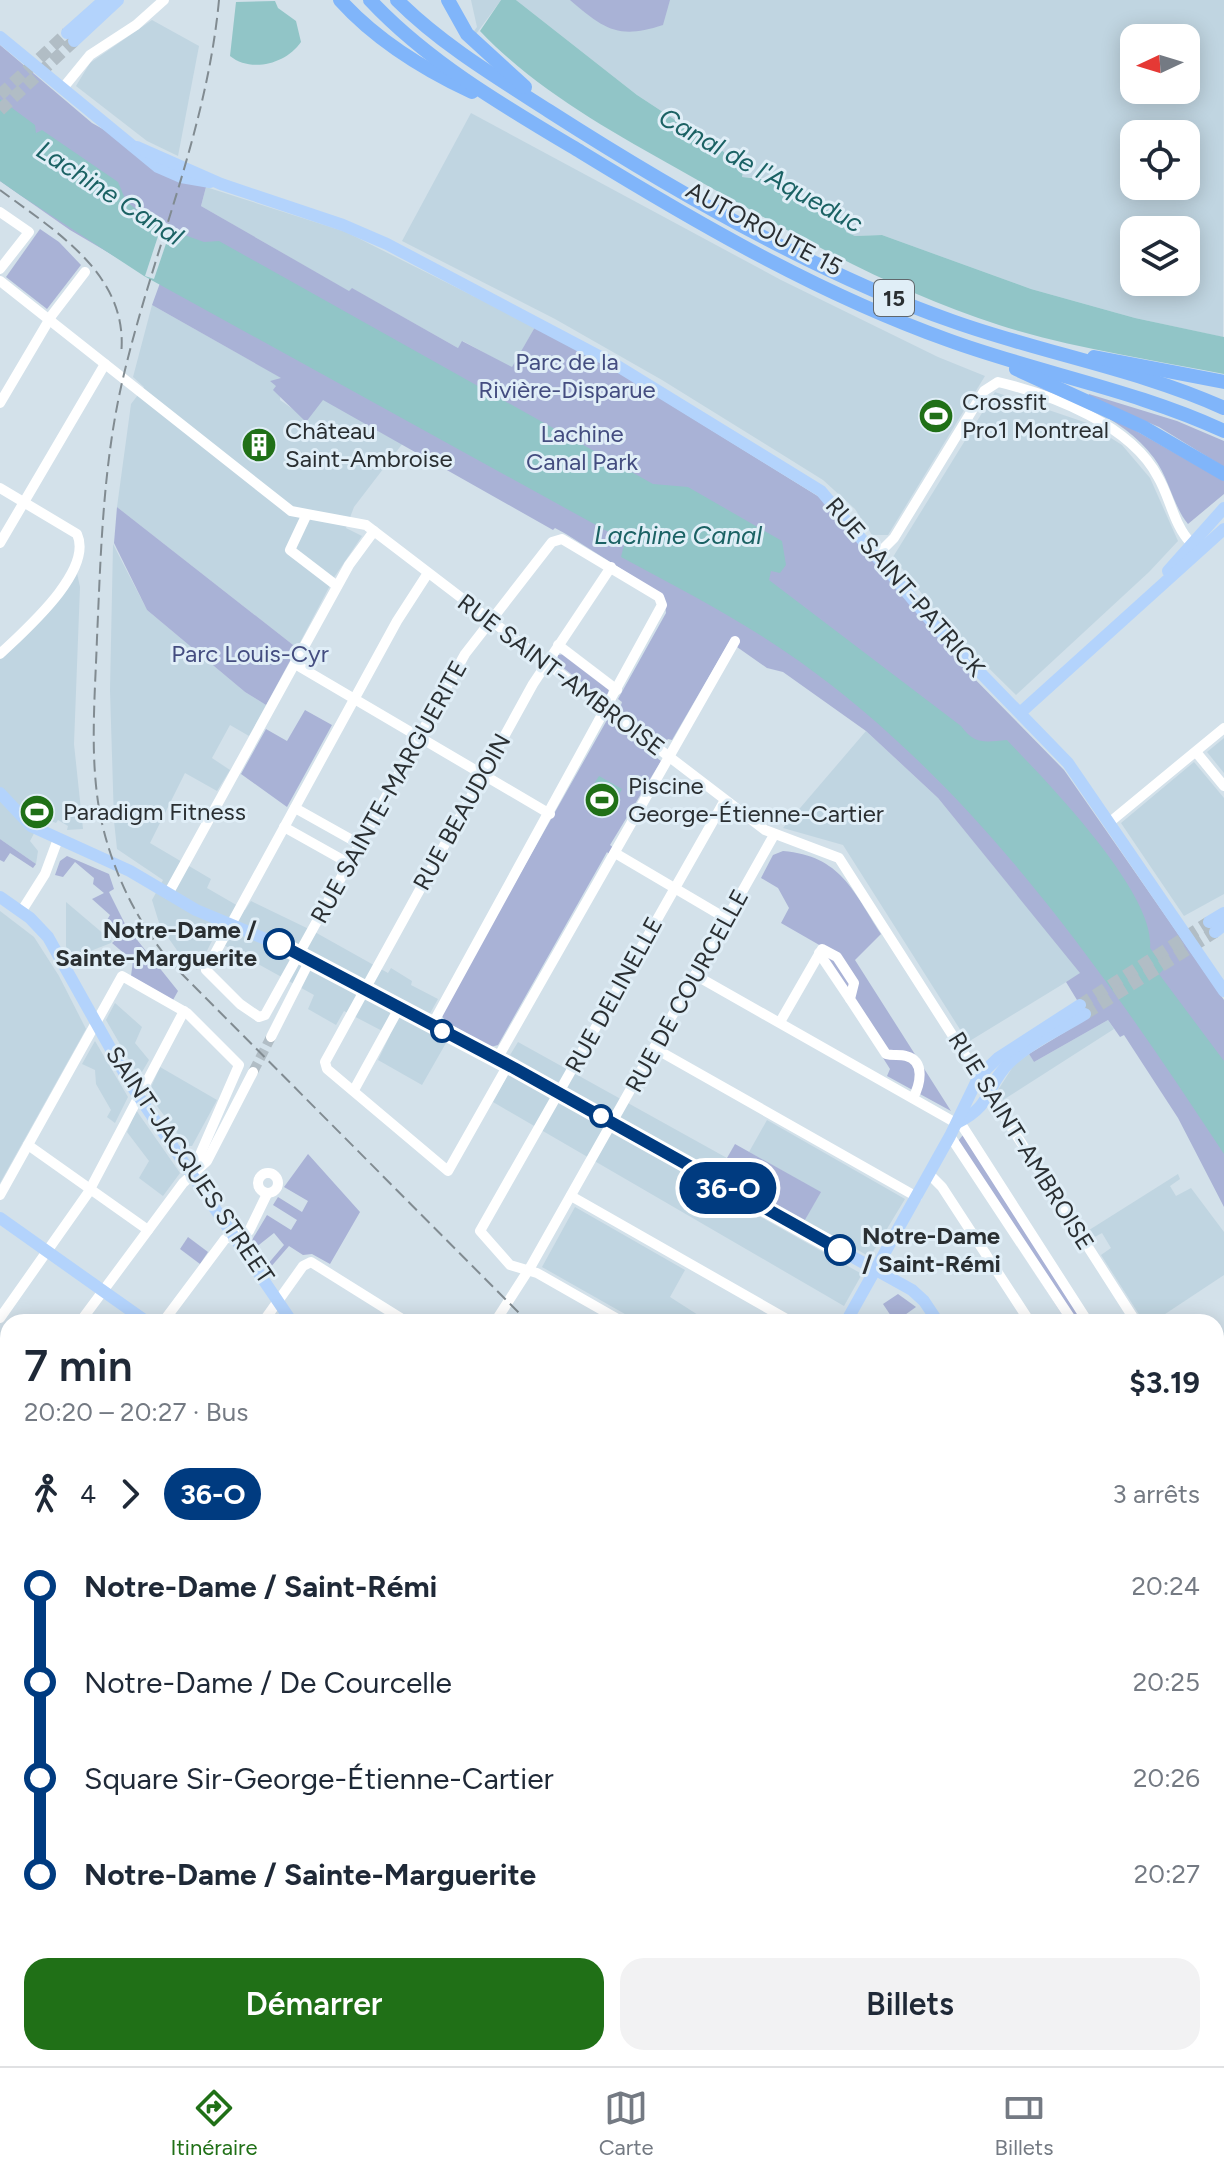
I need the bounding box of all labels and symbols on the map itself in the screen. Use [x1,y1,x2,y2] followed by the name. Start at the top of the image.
[1120,24,1200,104] north arrow
[653,101,869,239] water label: Canal de l'Aqueduc
[31,134,189,252] water label: Lachine Canal
[681,175,847,282] street label: AUTOROUTE 15
[874,280,914,316] road number: 15
[478,347,656,404] park label: Parc de la Rivière-Disparue
[962,387,1109,444] place label: Crossfit Pro1 Montreal
[917,397,955,435] sports icon: Crossfit Pro1 Montreal
[285,416,453,473] place label: Château Saint-Ambroise
[526,419,638,476] park label: Lachine Canal Park
[240,426,278,464] building icon: Château Saint-Ambroise
[820,491,991,682] street label: RUE SAINT-PATRICK
[594,519,762,551] water label: Lachine Canal
[452,587,671,762] street label: RUE SAINT-AMBROISE
[171,639,329,668] park label: Parc Louis-Cyr
[304,655,473,928] street label: RUE SAINTE-MARGUERITE
[407,728,517,895] street label: RUE BEAUDOIN
[628,771,884,828] place label: Piscine George-Étienne-Cartier
[583,781,621,819] sports icon: Piscine George-Étienne-Cartier
[18,793,56,831] sports icon: Paradigm Fitness
[63,797,246,826] place label: Paradigm Fitness
[619,884,754,1097] street label: RUE DE COURCELLE
[559,912,668,1078] street label: RUE DELINELLE
[55,915,258,972] place label: Notre-Dame / Sainte-Marguerite
[264,929,294,959] marker: Notre-Dame / Sainte-Marguerite
[431,1020,453,1042] unlabelled marker
[942,1026,1100,1255] street label: RUE SAINT-AMBROISE
[100,1041,281,1289] street label: SAINT-JACQUES STREET
[590,1105,612,1127] unlabelled marker
[672,1162,784,1214] line badge: 36-O
[862,1221,1001,1278] place label: Notre-Dame / Saint-Rémi
[825,1235,855,1265] marker: Notre-Dame / Saint-Rémi

